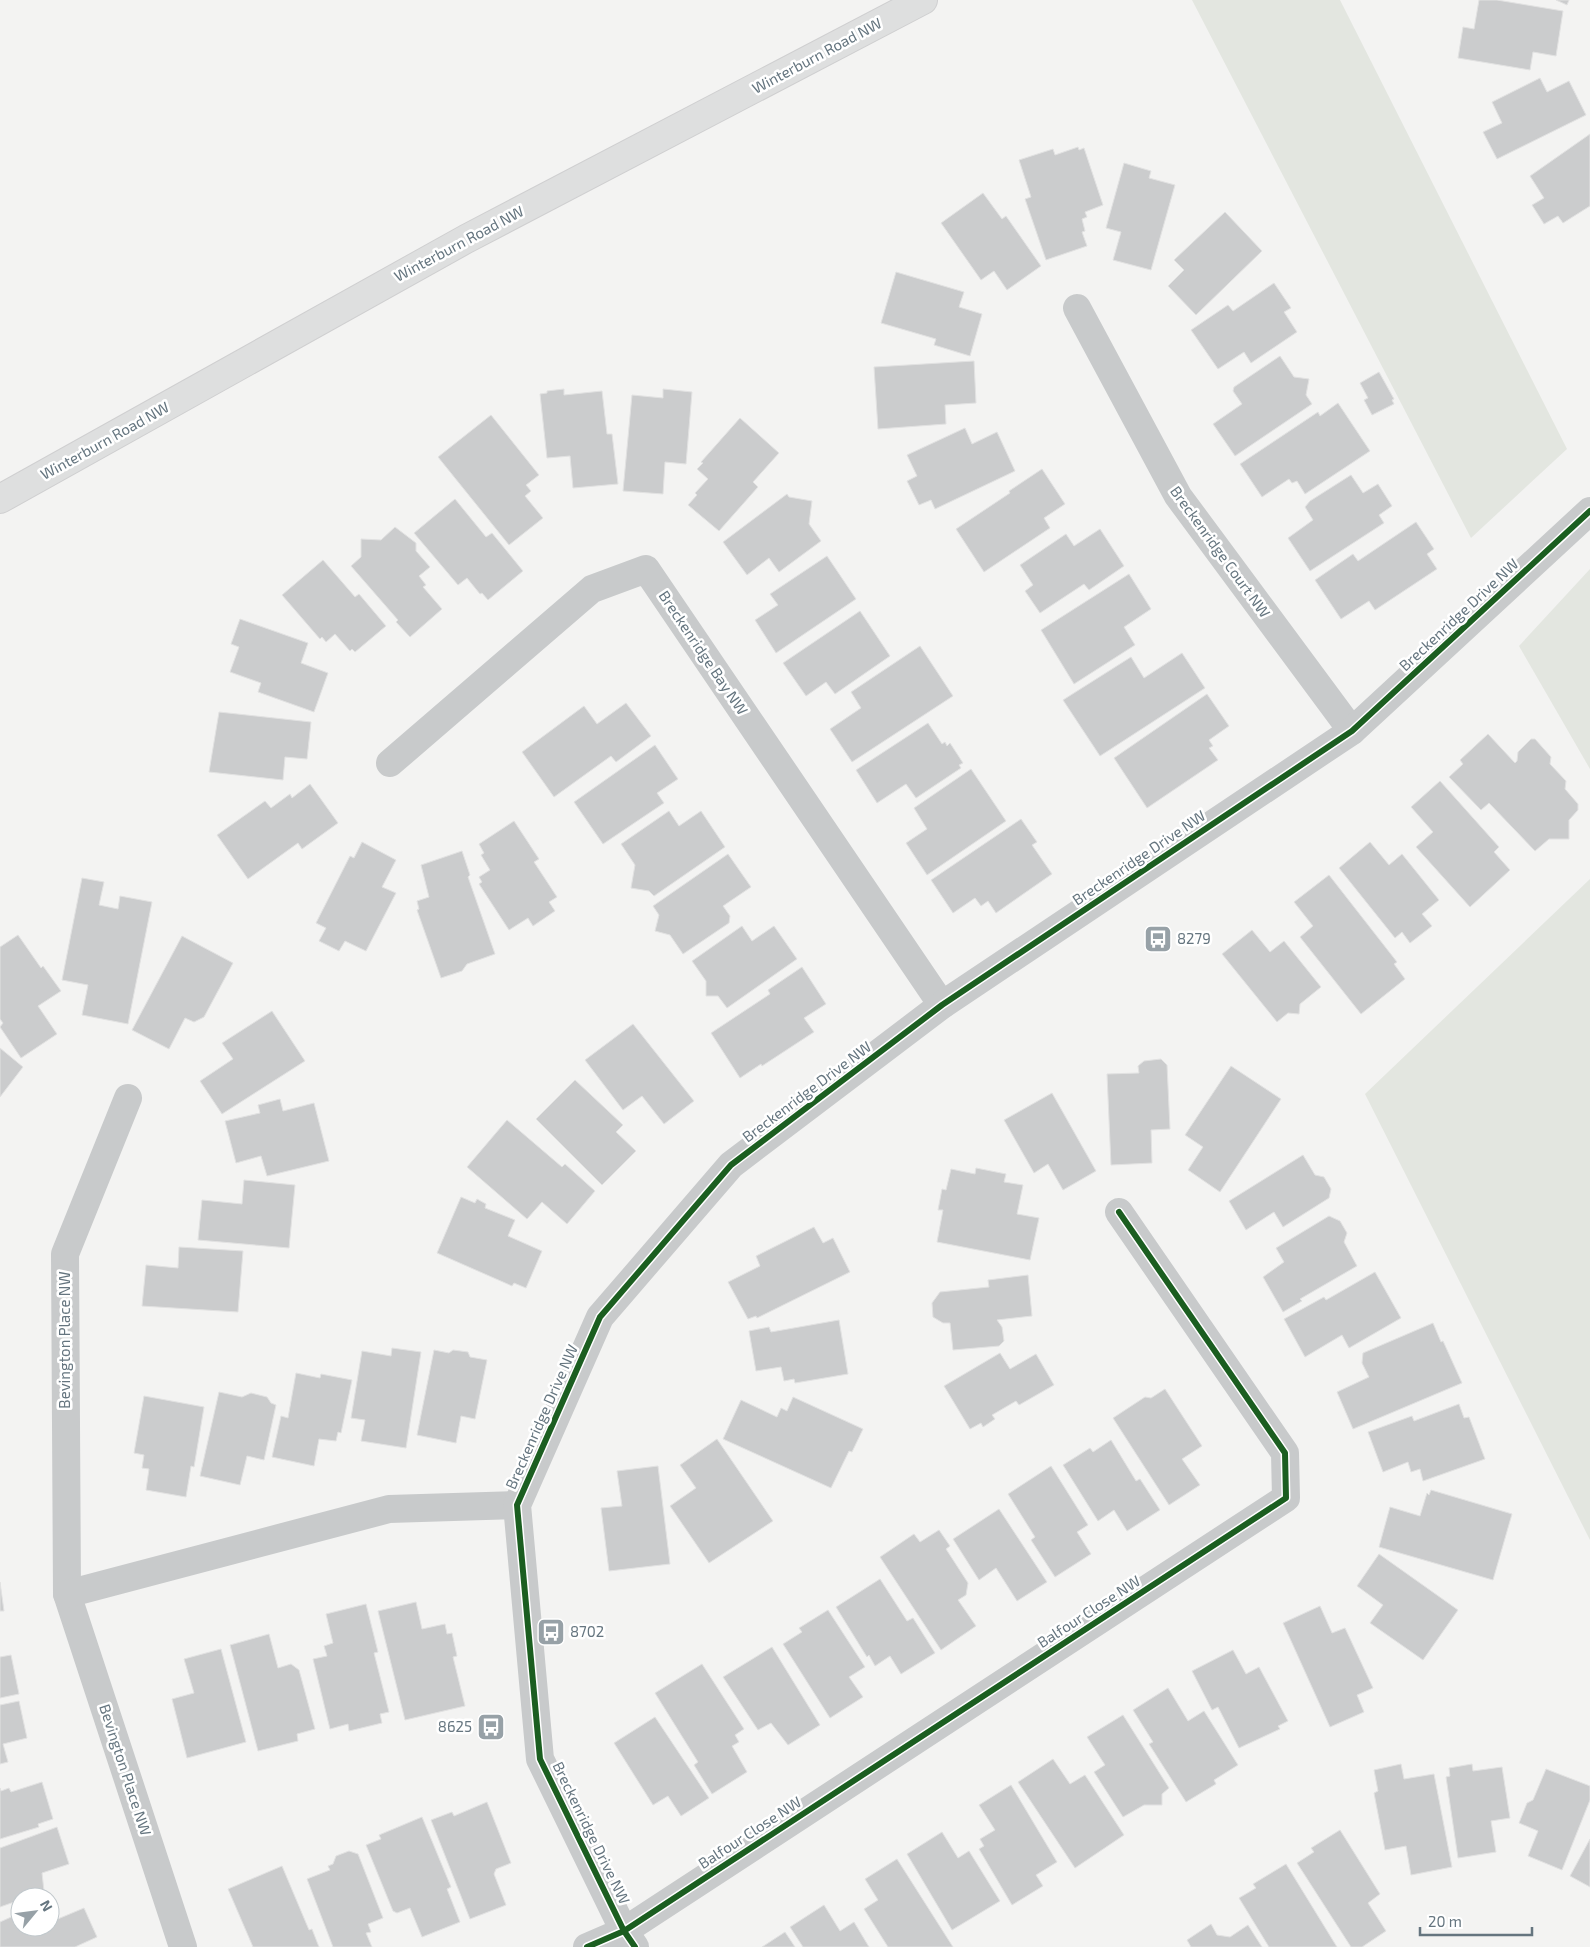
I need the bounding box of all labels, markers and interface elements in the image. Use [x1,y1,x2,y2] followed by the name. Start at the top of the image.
[749,13,884,97] street label: Winterburn Road NW
[391,201,526,285] street label: Winterburn Road NW
[37,397,172,483] street label: Winterburn Road NW
[1167,482,1275,621] street label: Breckenridge Court NW
[1395,554,1522,674] street label: Breckenridge Drive NW
[656,587,752,718] street label: Breckenridge Bay NW
[1069,806,1208,908] street label: Breckenridge Drive NW
[1143,924,1173,954] bus stop icon: 8279
[1177,929,1211,947] place label: 8279
[738,1037,874,1145] street label: Breckenridge Drive NW
[55,1271,73,1409] street label: Bevington Place NW
[501,1341,581,1492] street label: Breckenridge Drive NW
[1034,1571,1143,1651] street label: Balfour Close NW
[536,1617,566,1647] bus stop icon: 8702
[570,1622,604,1640] place label: 8702
[96,1702,156,1838] street label: Bevington Place NW
[476,1712,506,1742] bus stop icon: 8625
[438,1717,472,1735] place label: 8625
[550,1758,634,1907] street label: Breckenridge Drive NW
[695,1792,804,1872] street label: Balfour Close NW
[10,1887,60,1937] north arrow
[37,1897,57,1914] text: N
[1420,1904,1532,1936] scale bar
[1428,1912,1462,1930] text: 20 m

